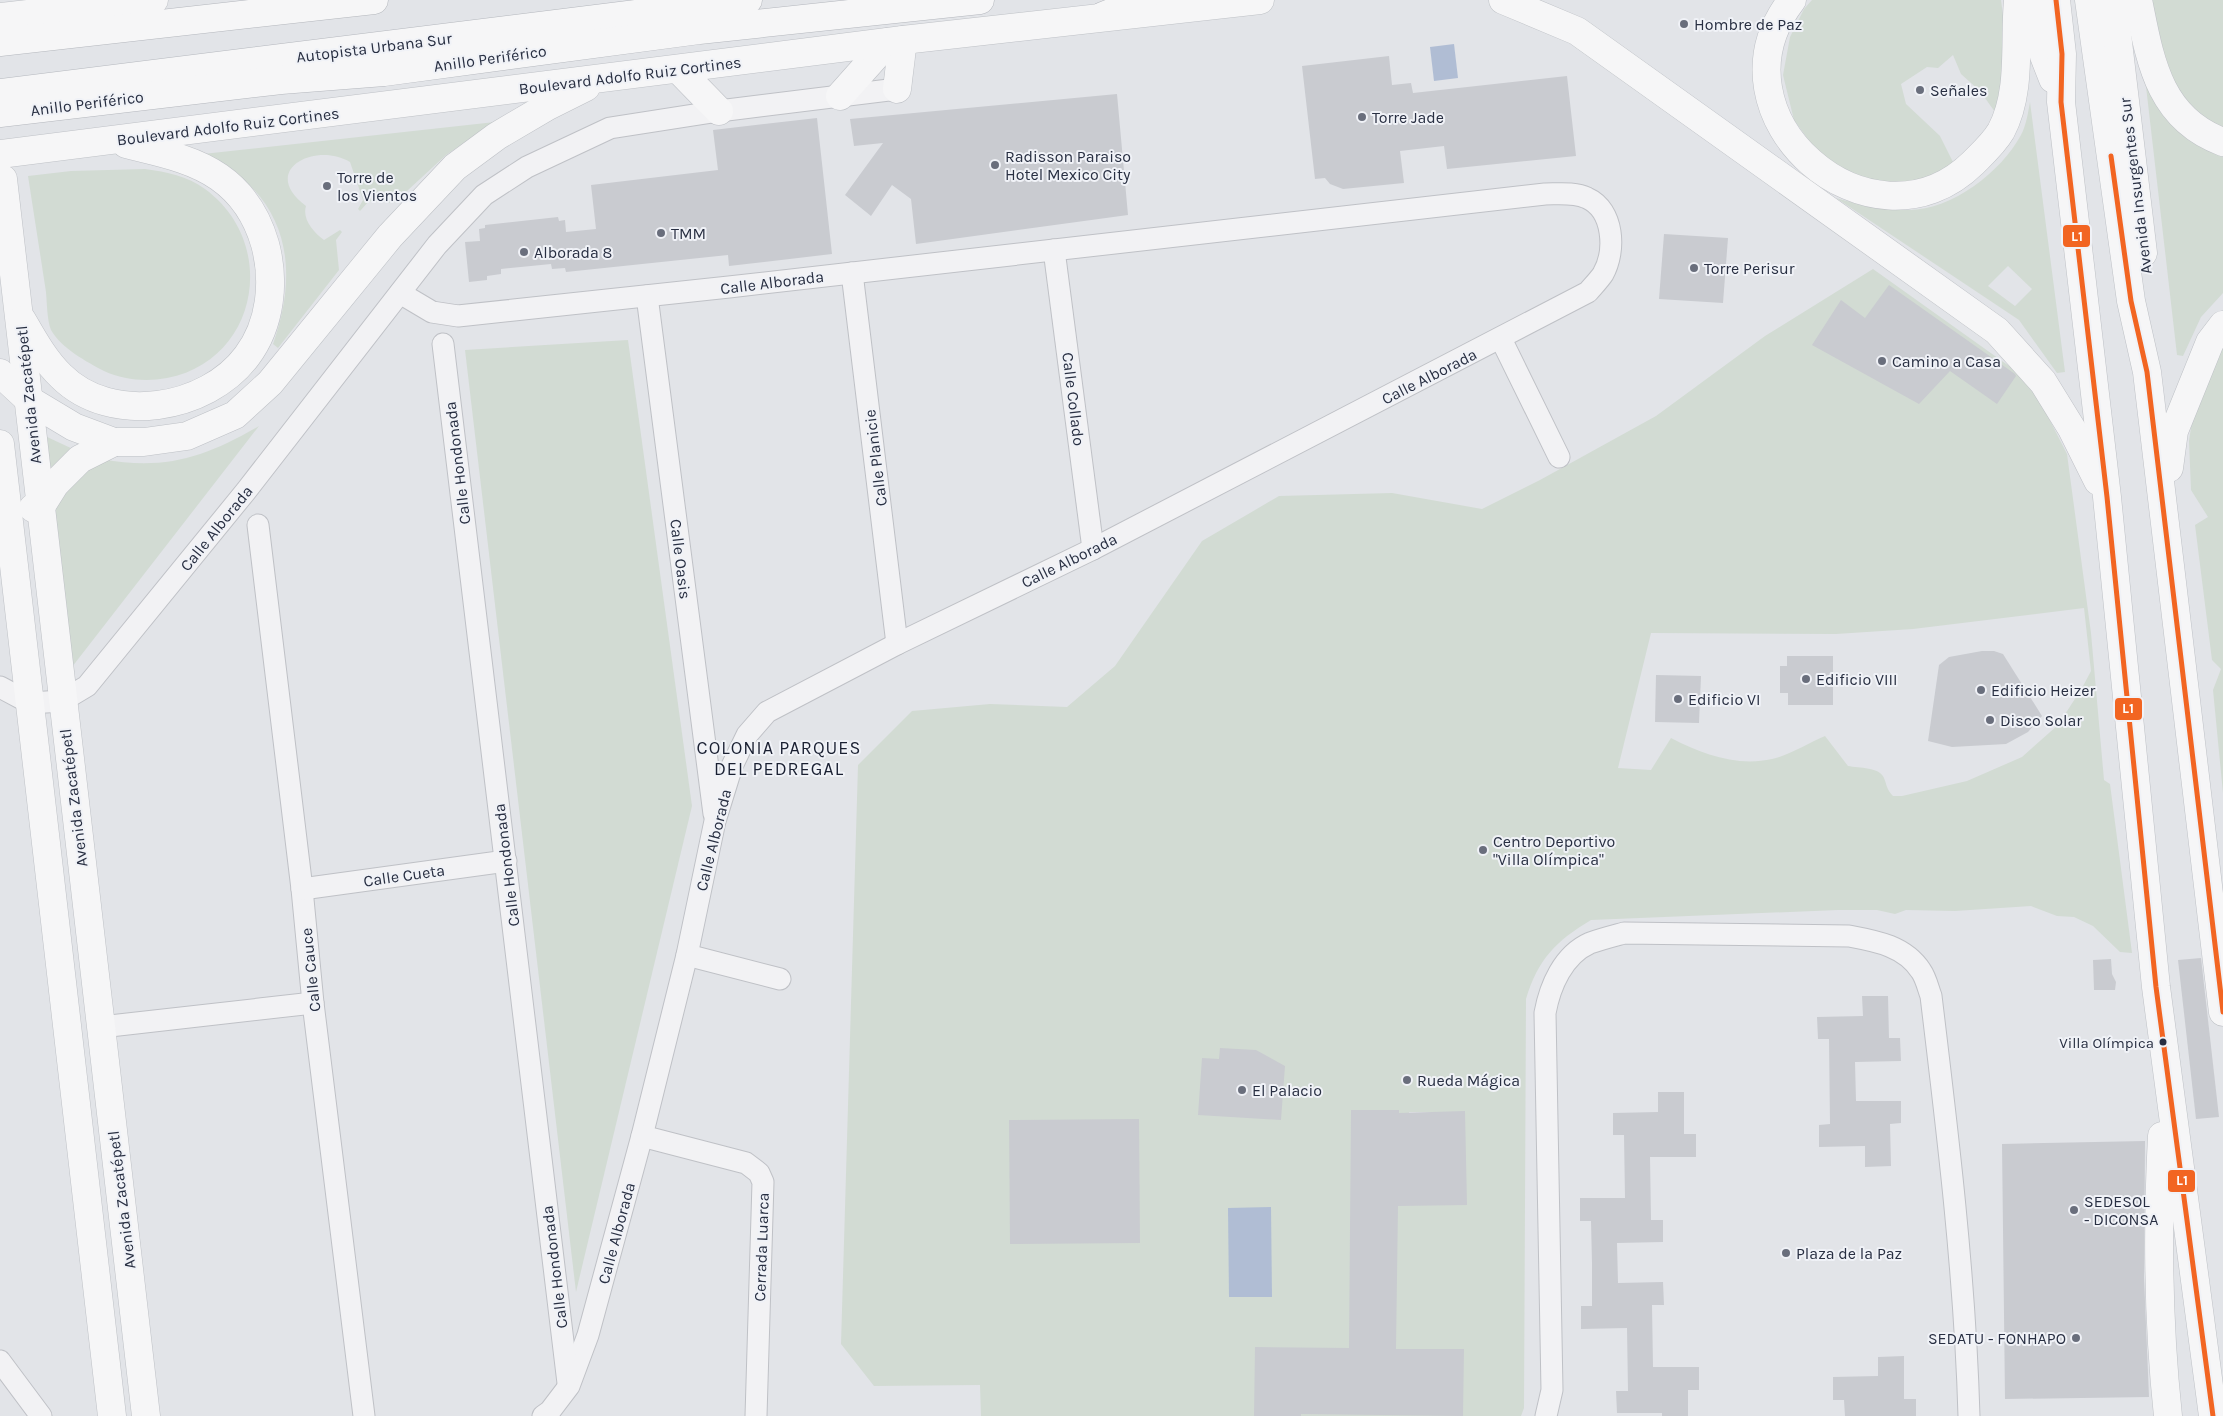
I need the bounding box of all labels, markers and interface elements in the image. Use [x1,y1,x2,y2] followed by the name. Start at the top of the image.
[1694,15,1802,34] place label: Hombre de Paz
[1678,18,1690,30] marker: Hombre de Paz
[295,28,453,66] street label: Autopista Urbana Sur
[432,41,548,76] street label: Anillo Periférico
[518,52,742,99] street label: Boulevard Adolfo Ruiz Cortines
[1930,81,1987,100] place label: Señales
[1914,84,1926,96] marker: Señales
[29,87,145,120] street label: Anillo Periférico
[2115,96,2156,275] street label: Avenida Insurgentes Sur
[116,103,340,150] street label: Boulevard Adolfo Ruiz Cortines
[1372,108,1444,127] place label: Torre Jade
[1356,111,1368,123] marker: Torre Jade
[1005,147,1131,184] place label: Radisson Paraiso Hotel Mexico City
[989,159,1001,171] marker: Radisson Paraiso Hotel Mexico City
[337,168,417,205] place label: Torre de los Vientos
[321,180,333,192] marker: Torre de los Vientos
[671,224,706,243] place label: TMM
[2062,224,2091,248] line badge: L1
[655,227,667,239] marker: TMM
[2071,228,2083,245] text: L1
[534,243,612,262] place label: Alborada 8
[518,246,530,258] marker: Alborada 8
[1704,259,1795,278] place label: Torre Perisur
[1688,262,1700,274] marker: Torre Perisur
[719,267,825,298] street label: Calle Alborada
[12,325,45,465] street label: Avenida Zacatépetl
[1378,344,1480,409] street label: Calle Alborada
[1058,351,1089,447] street label: Calle Collado
[1892,352,2001,371] place label: Camino a Casa
[1876,355,1888,367] marker: Camino a Casa
[441,400,474,525] street label: Calle Hondonada
[860,408,891,507] street label: Calle Planicie
[176,482,257,575] street label: Calle Alborada
[666,518,695,600] street label: Calle Oasis
[1018,529,1120,592] street label: Calle Alborada
[1816,670,1898,689] place label: Edificio VIII
[1800,673,1812,685] marker: Edificio VIII
[1991,681,2096,700] place label: Edificio Heizer
[1975,684,1987,696] marker: Edificio Heizer
[1688,690,1761,709] place label: Edificio VI
[1672,693,1684,705] marker: Edificio VI
[2114,697,2143,721] line badge: L1
[2122,700,2134,717] text: L1
[2000,711,2082,730] place label: Disco Solar
[1984,714,1996,726] marker: Disco Solar
[56,728,91,868] street label: Avenida Zacatépetl
[697,737,861,780] district label: COLONIA PARQUES DEL PEDREGAL
[692,787,735,893] street label: Calle Alborada
[490,802,523,927] street label: Calle Hondonada
[1493,832,1615,869] place label: Centro Deportivo "Villa Olímpica"
[1477,844,1489,856] marker: Centro Deportivo "Villa Olímpica"
[362,860,446,891] street label: Calle Cueta
[297,927,324,1013] street label: Calle Cauce
[2059,1034,2154,1052] place label: Villa Olímpica
[2158,1037,2168,1047] marker: Villa Olímpica
[1417,1071,1520,1090] place label: Rueda Mágica
[1401,1074,1413,1086] marker: Rueda Mágica
[1252,1081,1322,1100] place label: El Palacio
[1236,1084,1248,1096] marker: El Palacio
[104,1130,139,1270] street label: Avenida Zacatépetl
[2167,1169,2196,1193] line badge: L1
[2176,1172,2188,1189] text: L1
[594,1180,639,1286] street label: Calle Alborada
[750,1192,773,1302] street label: Cerrada Luarca
[2084,1192,2158,1229] place label: SEDESOL - DICONSA
[538,1204,571,1329] street label: Calle Hondonada
[2068,1204,2080,1216] marker: SEDESOL - DICONSA
[1796,1244,1902,1263] place label: Plaza de la Paz
[1780,1247,1792,1259] marker: Plaza de la Paz
[1928,1329,2066,1348] place label: SEDATU - FONHAPO
[2070,1332,2082,1344] marker: SEDATU - FONHAPO

